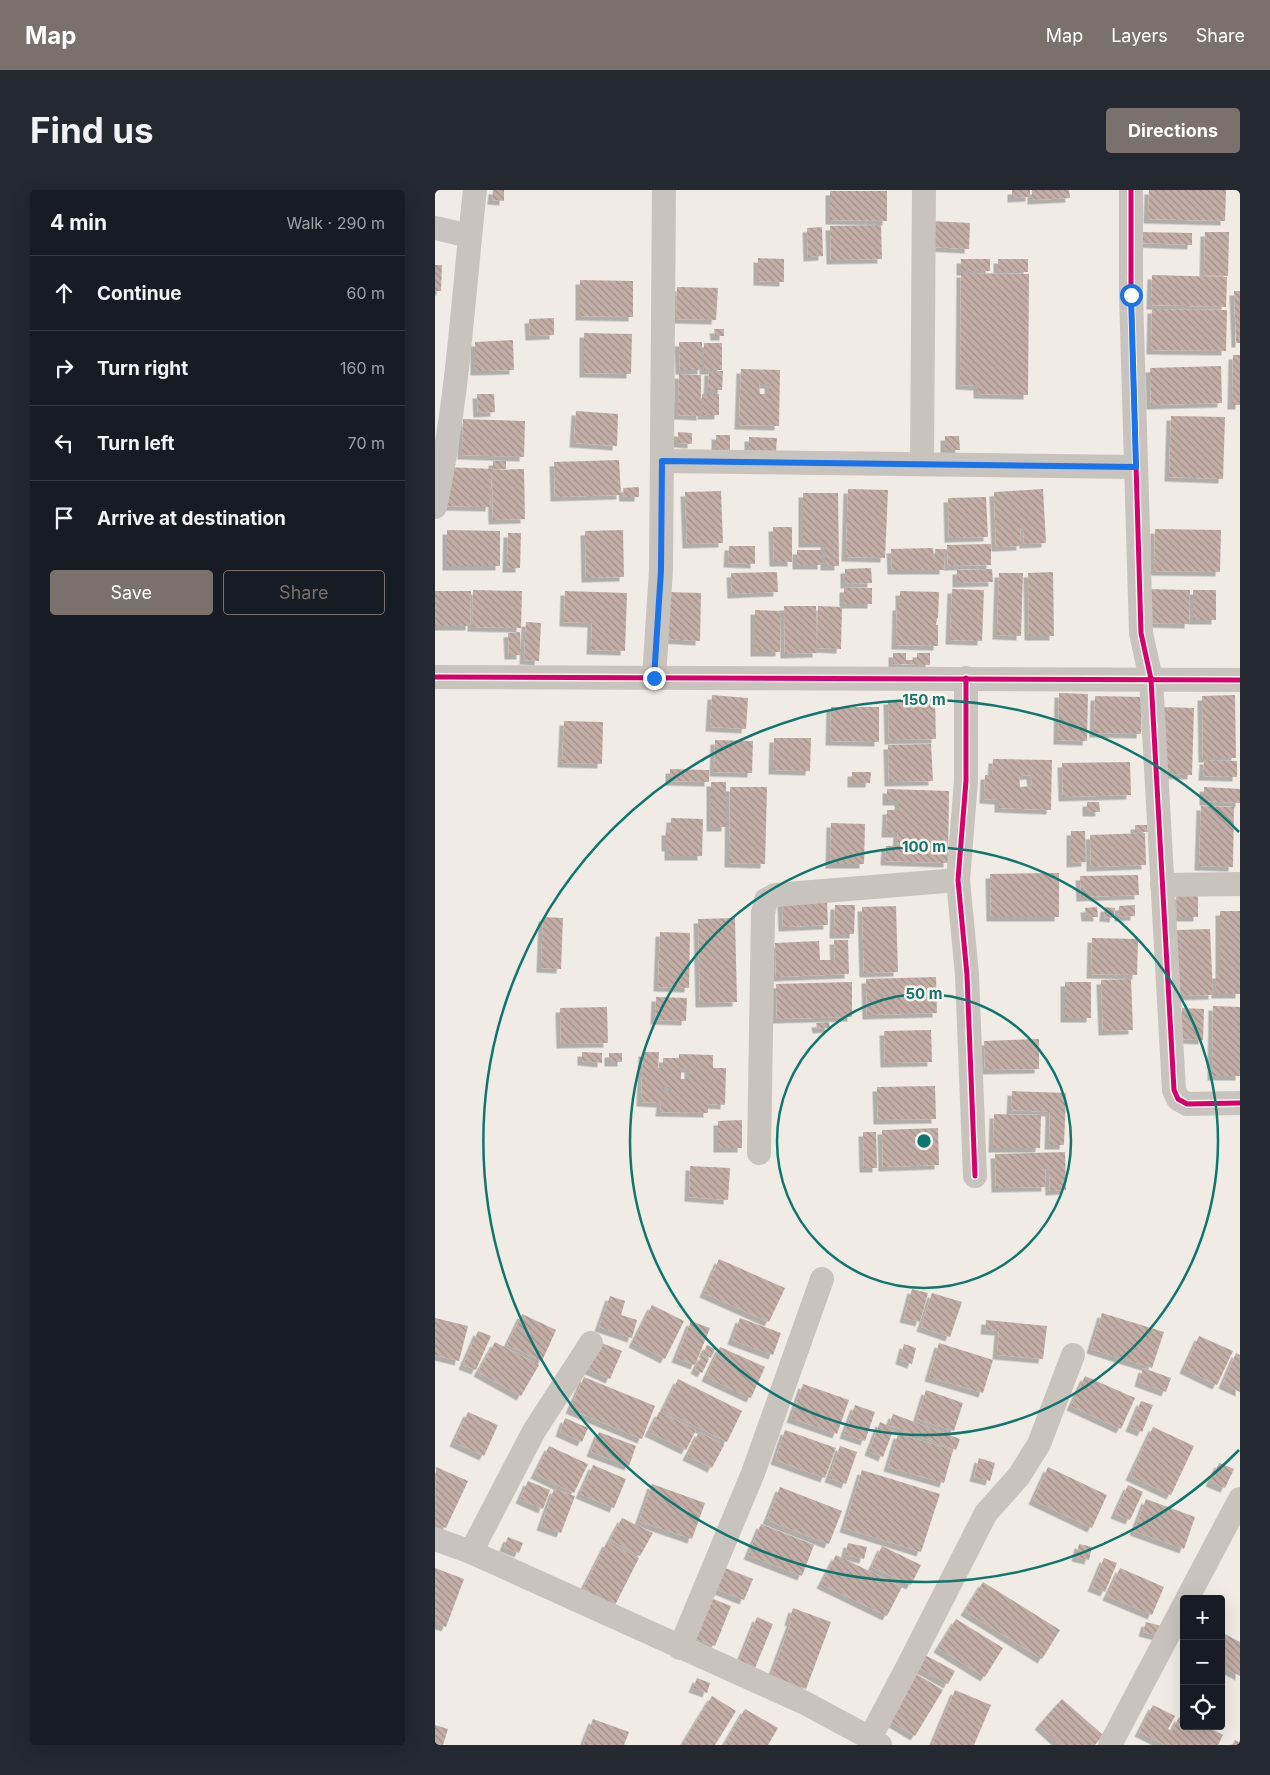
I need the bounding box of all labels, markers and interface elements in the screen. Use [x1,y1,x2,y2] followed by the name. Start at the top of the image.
[25,21,76,50] text: Map
[1046,25,1083,46] text: Map
[1111,25,1168,46] text: Layers
[1196,25,1245,46] text: Share
[1106,108,1240,153] button: Directions
[30,109,154,151] text: Find us
[50,210,107,235] text: 4 min
[287,213,385,233] text: Walk · 290 m
[50,279,78,307] icon: ahead
[97,282,182,305] text: Continue
[346,283,385,303] text: 60 m
[1120,284,1143,307] route start
[50,354,78,382] icon: right
[97,357,188,380] text: Turn right
[340,358,385,378] text: 160 m
[50,429,78,457] icon: left
[97,432,175,455] text: Turn left
[348,433,385,453] text: 70 m
[50,504,78,532] icon: arrive
[97,507,286,530] text: Arrive at destination
[50,570,213,615] button: Save
[223,570,385,615] button: Share
[643,667,666,690] route end
[902,690,946,709] text: 150 m
[902,837,946,856] text: 100 m
[906,984,942,1003] text: 50 m
[915,1132,933,1150] centre of rings
[1180,1595,1225,1730] map controls
[1180,1595,1225,1640] button: +
[1180,1640,1225,1685] button: −
[1180,1685,1225,1730] button: locate

